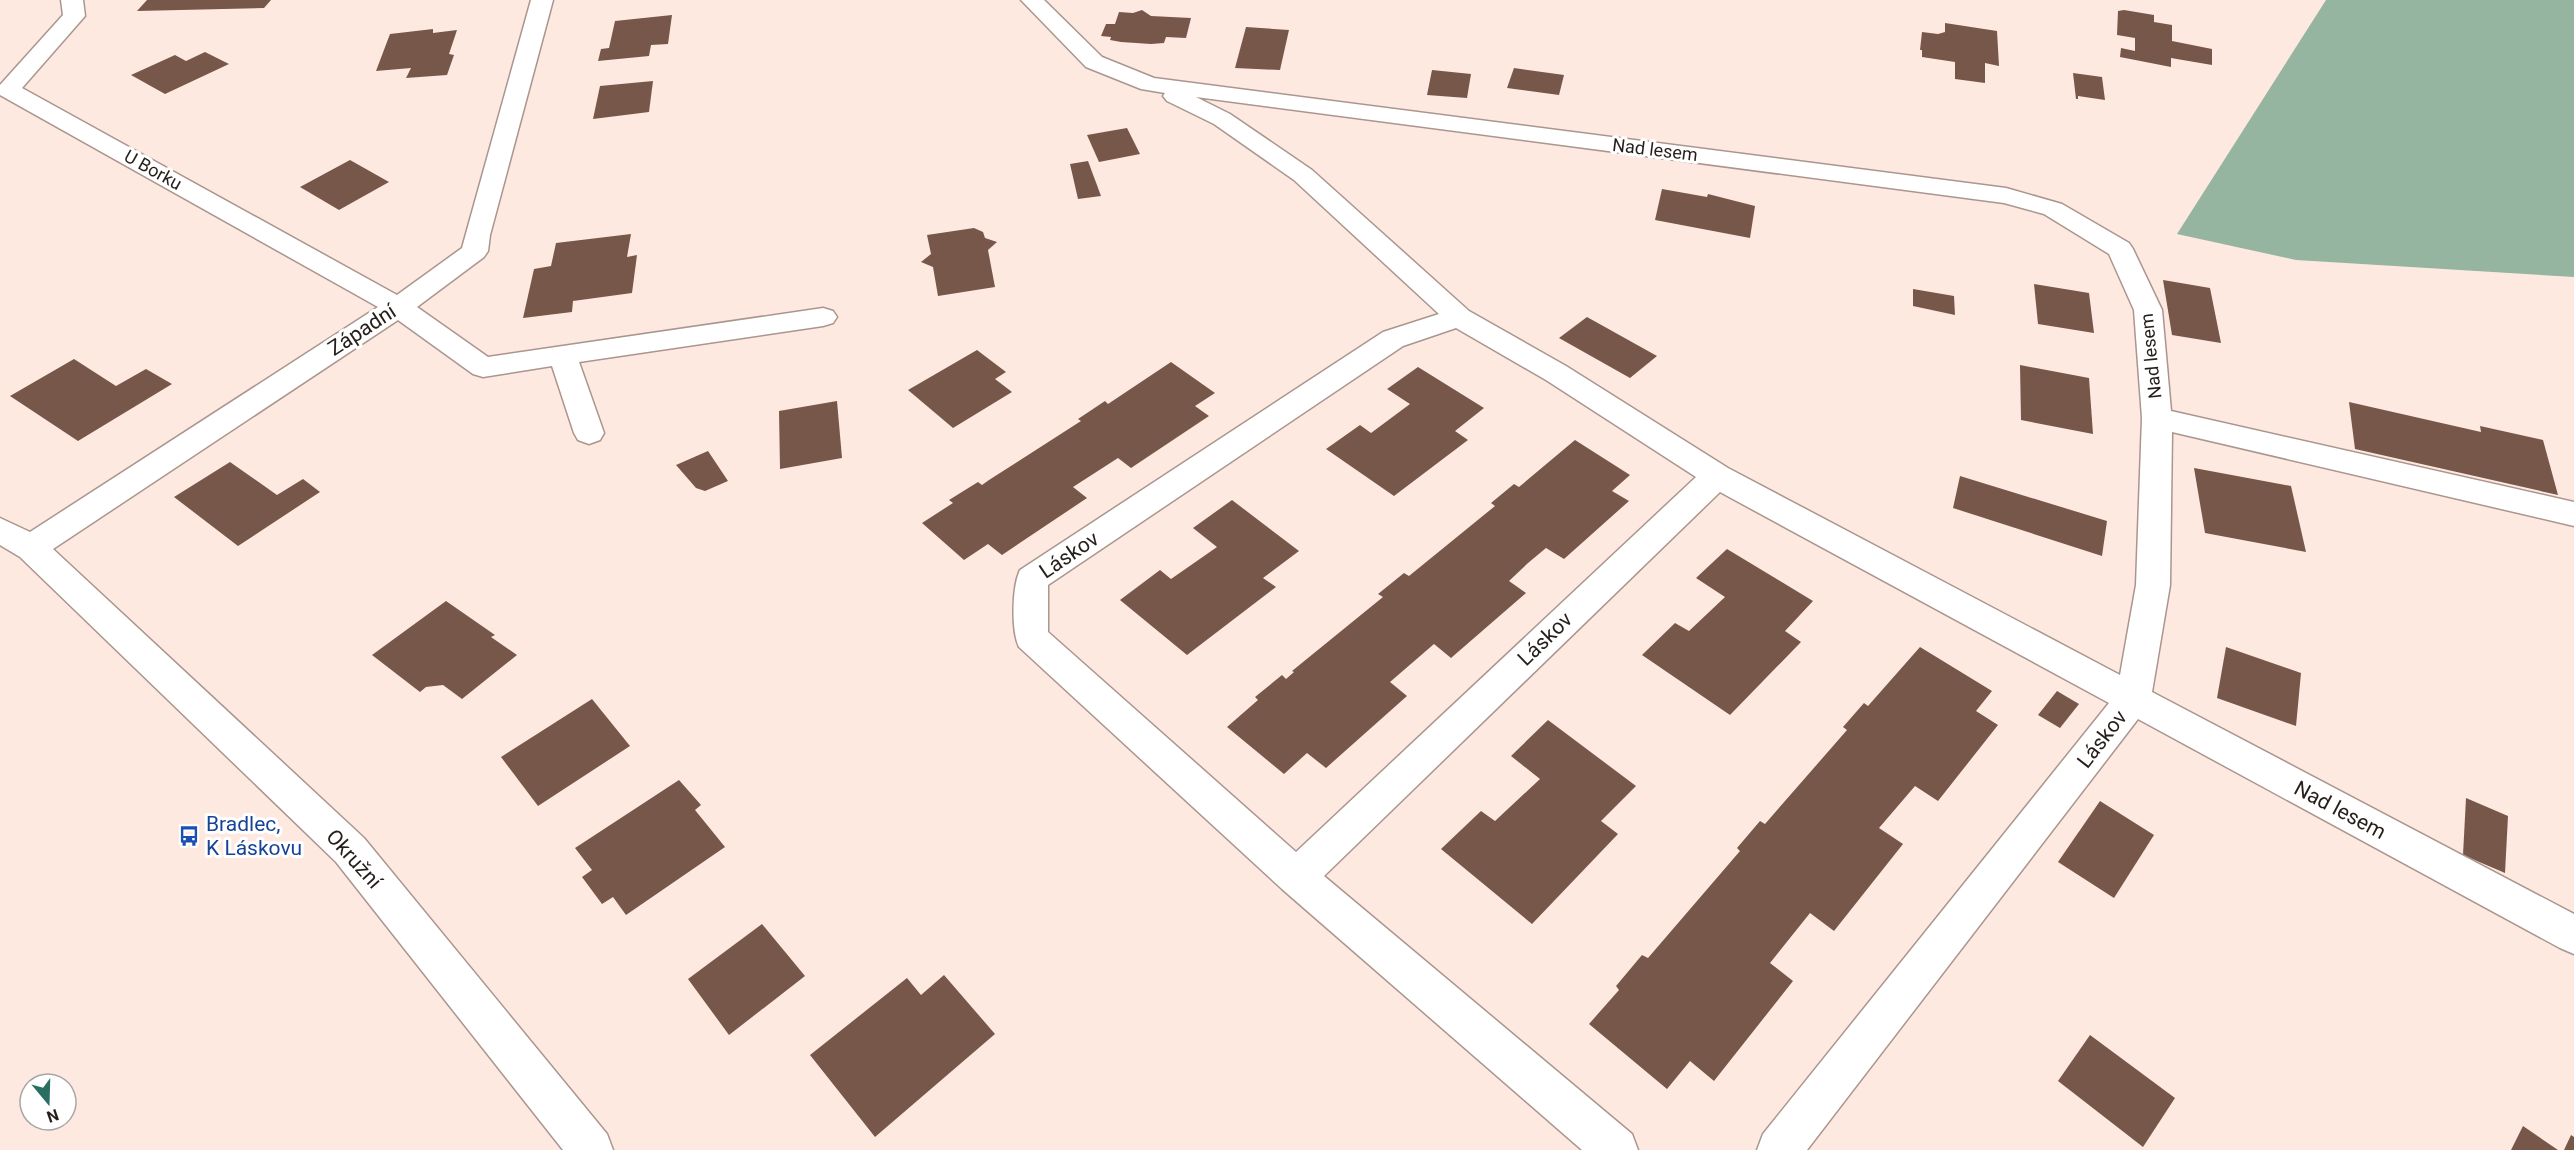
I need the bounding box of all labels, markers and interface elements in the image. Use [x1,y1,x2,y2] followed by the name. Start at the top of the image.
[1611,134,1699,165] street label: Nad lesem
[121,145,186,194] street label: U Borku
[324,299,401,361] street label: Západní
[2136,312,2165,400] street label: Nad lesem
[1035,527,1103,583] street label: Láskov
[1513,607,1577,671] street label: Láskov
[2072,706,2132,772] street label: Láskov
[2290,776,2390,844] street label: Nad lesem
[206,812,302,860] place label: Bradlec, K Láskovu
[177,824,201,848] bus stop icon: Bradlec, K Láskovu
[321,825,387,894] street label: Okružní
[18,1072,78,1132] north arrow
[44,1105,61,1127] text: N

